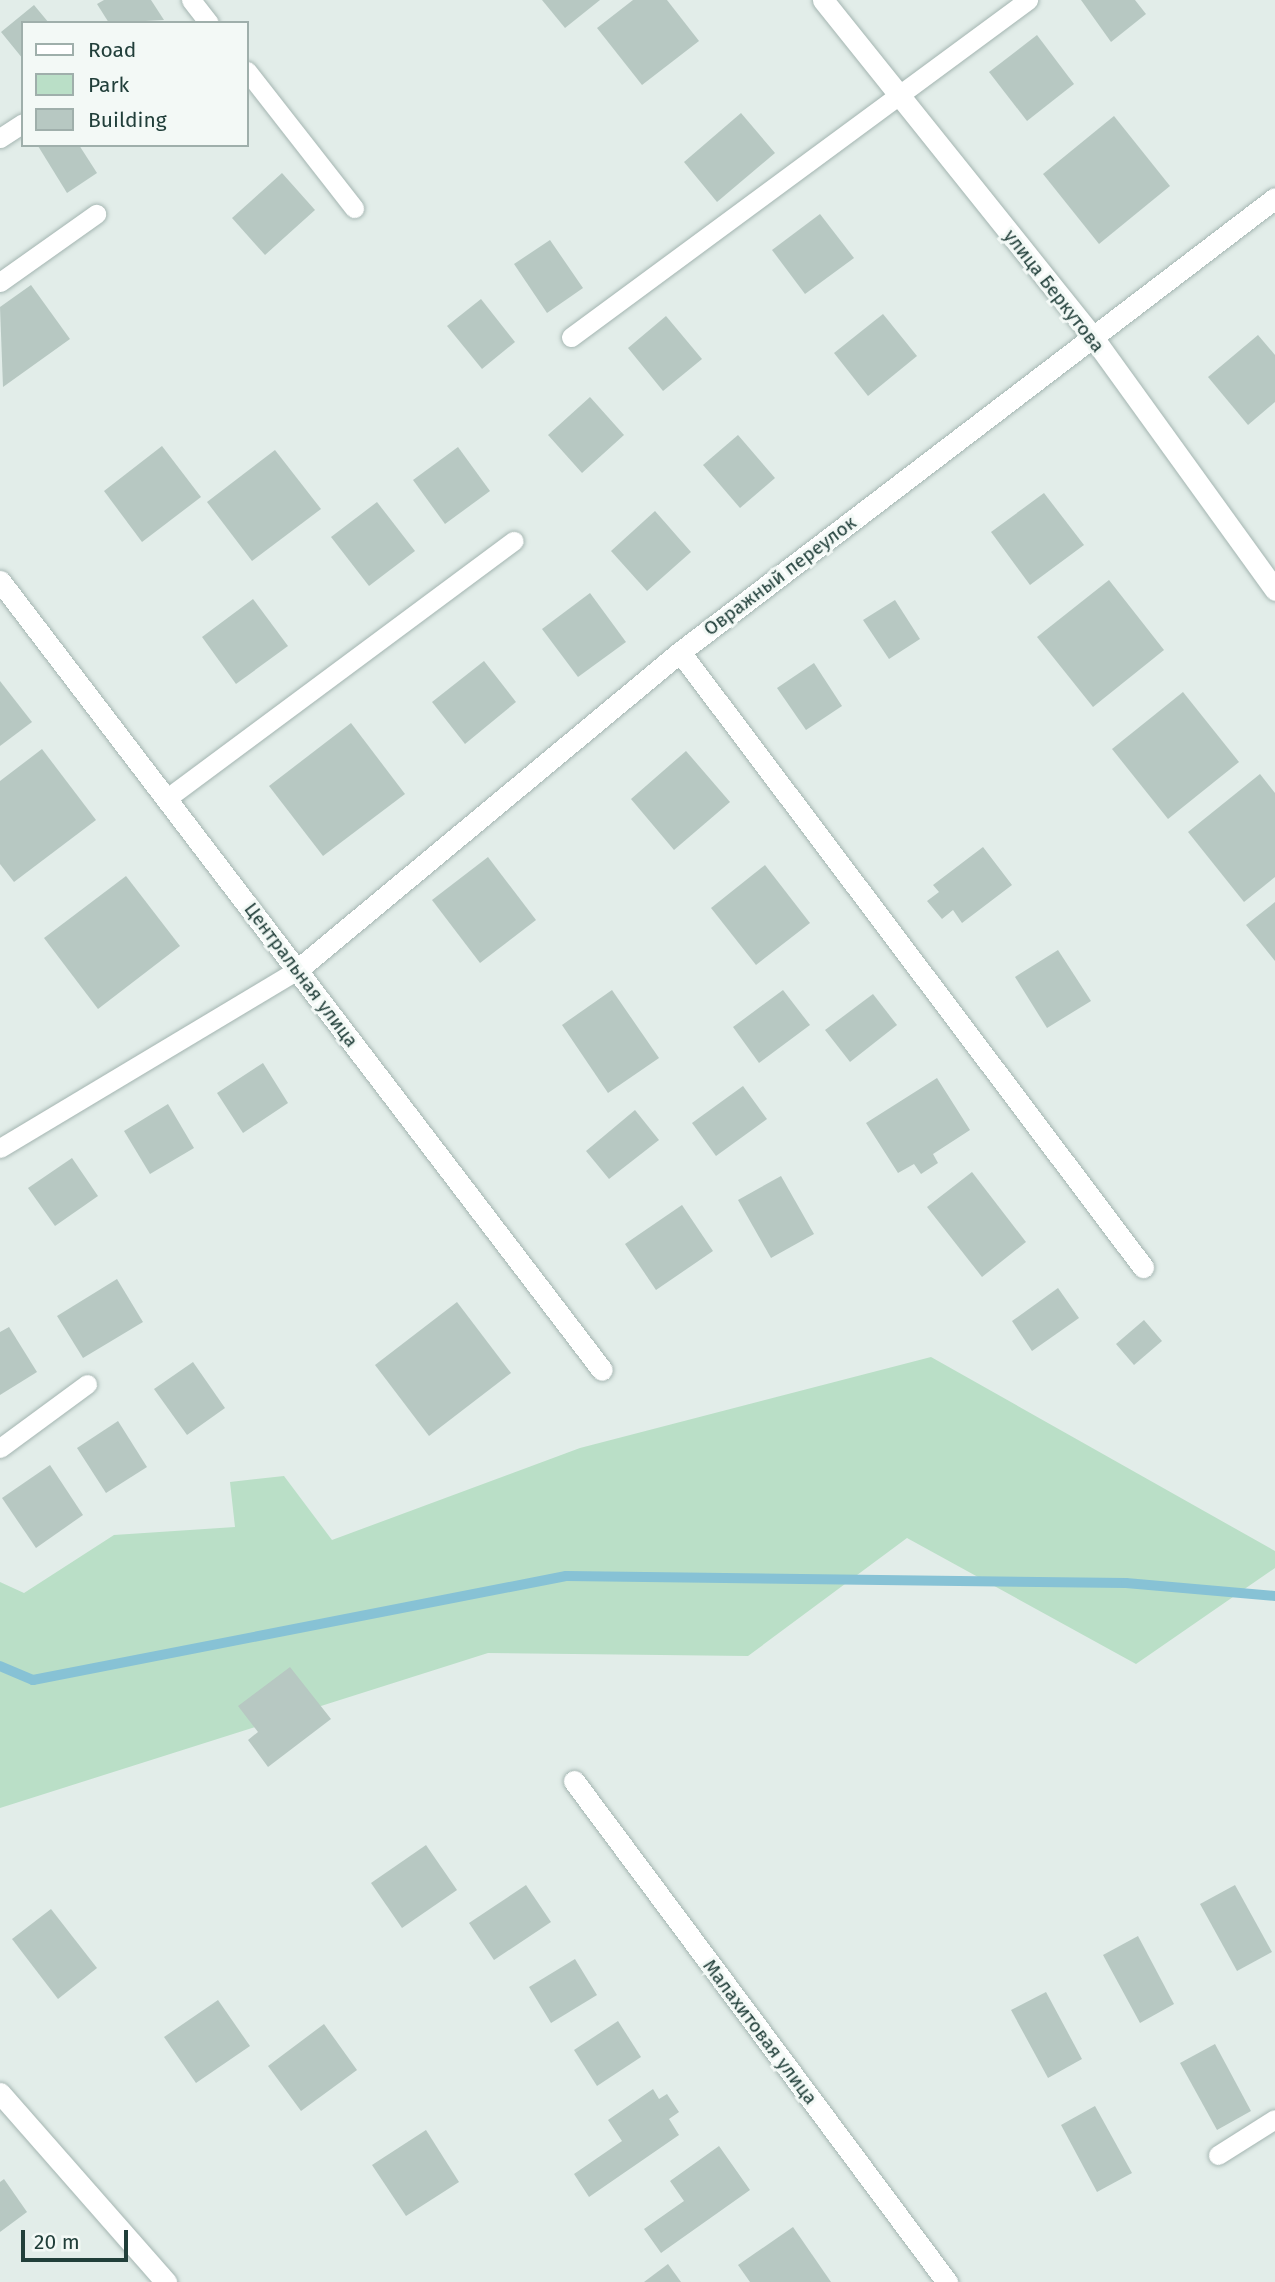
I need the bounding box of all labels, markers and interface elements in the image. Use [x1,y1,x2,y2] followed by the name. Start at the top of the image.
[21,21,248,147] legend
[88,37,136,63] text: Road
[88,72,129,98] text: Park
[88,107,167,133] text: Building
[999,225,1109,357] street label: улица Беркутова
[699,511,861,641] street label: Овражный переулок
[239,898,363,1052] street label: Центральная улица
[698,1955,822,2109] street label: Малахитовая улица
[24,2216,131,2260] scale bar
[34,2229,80,2255] text: 20 m

